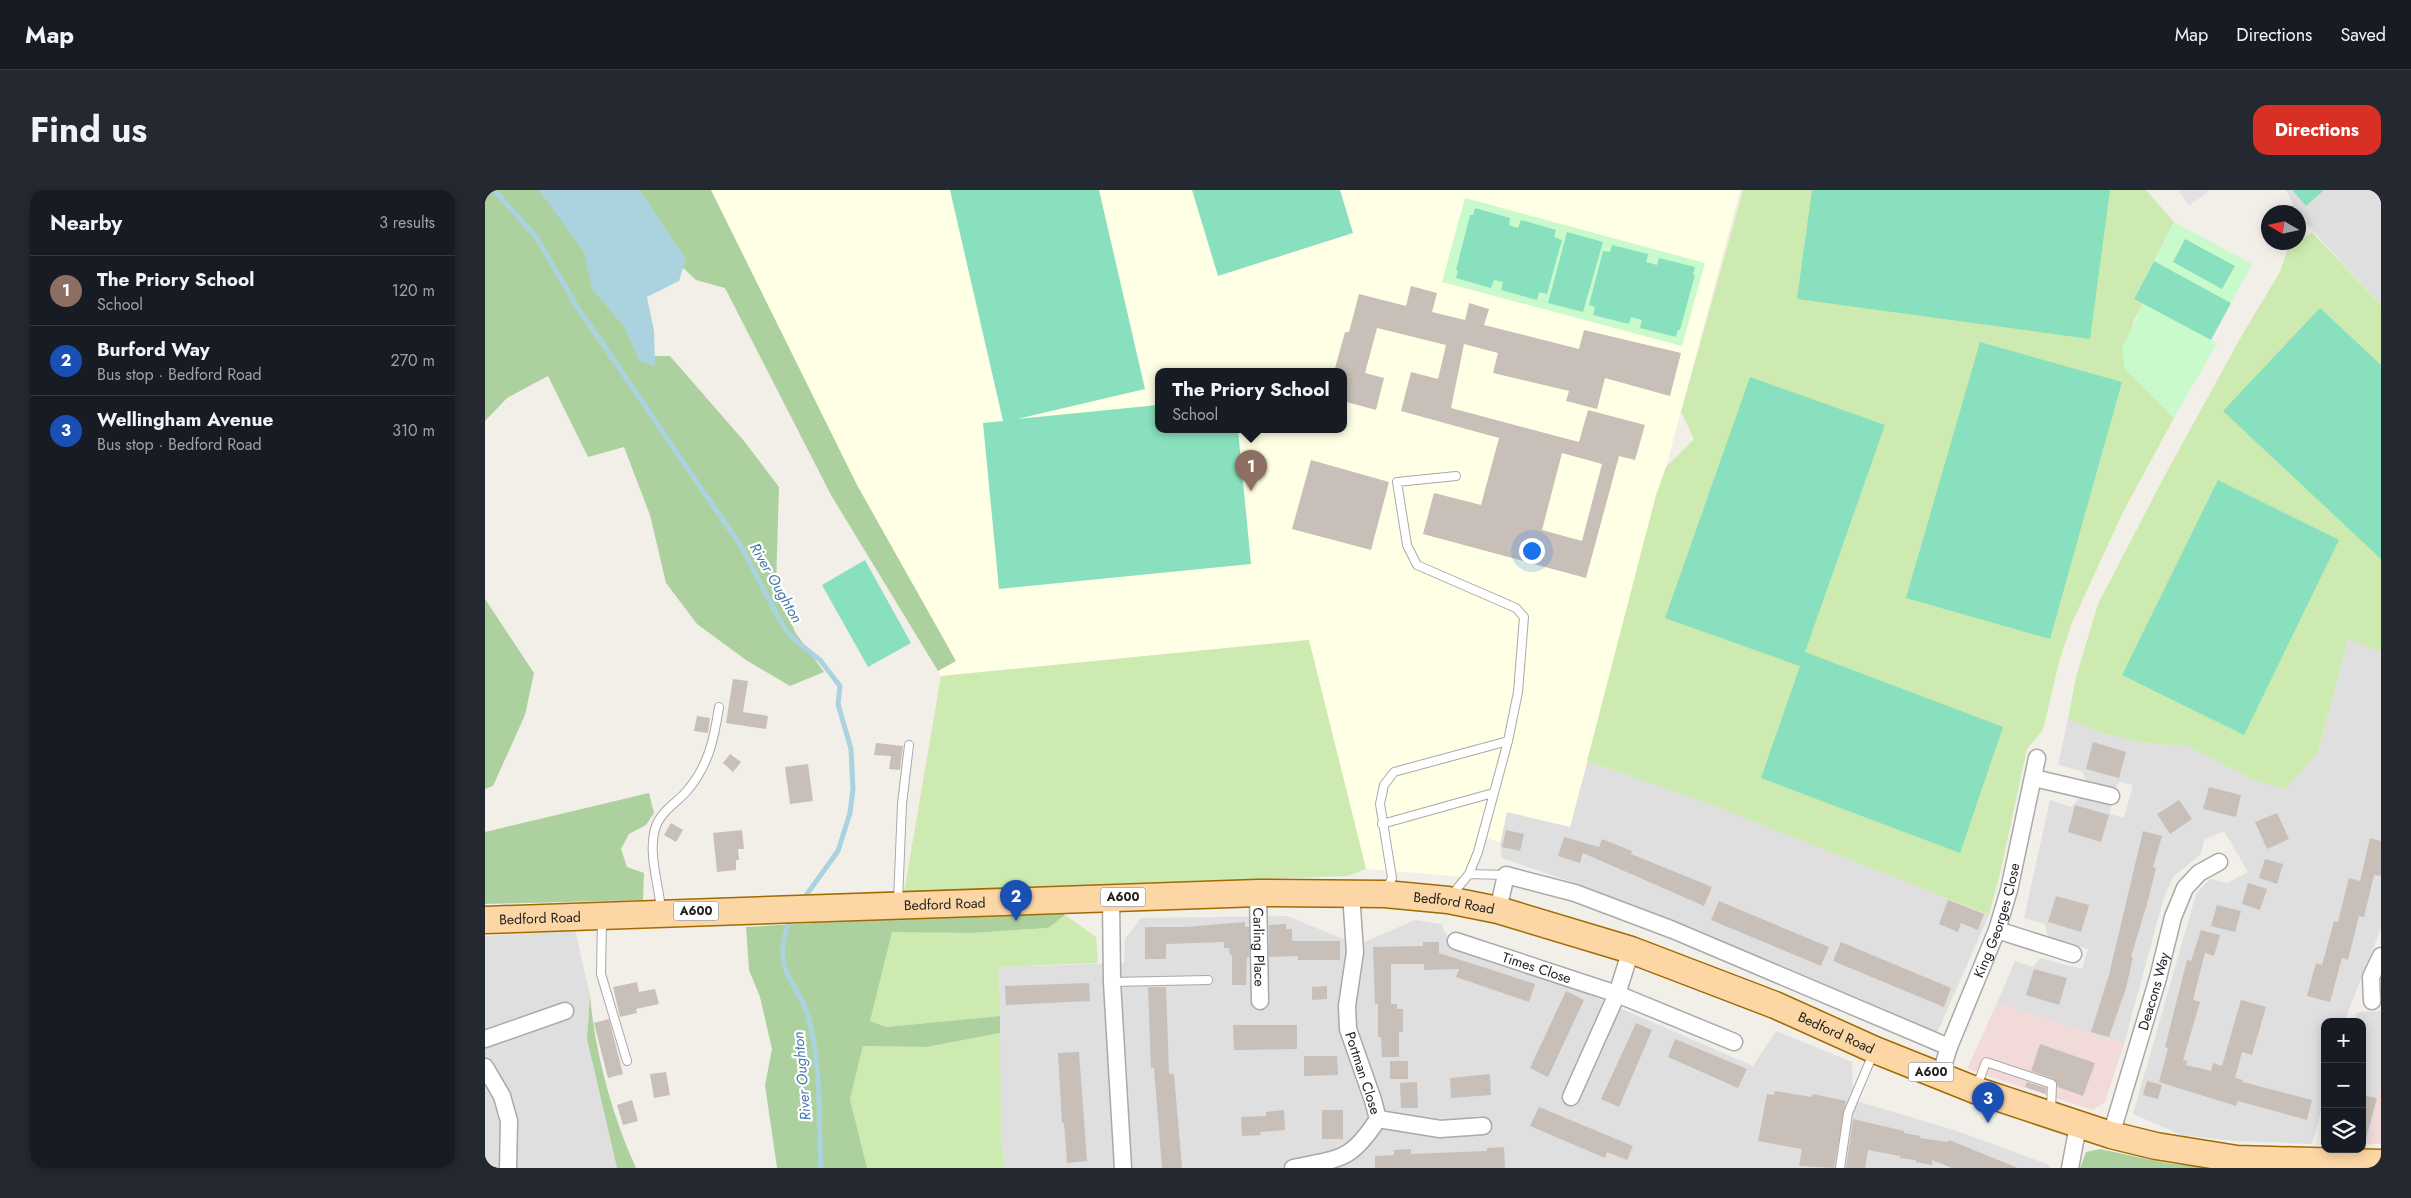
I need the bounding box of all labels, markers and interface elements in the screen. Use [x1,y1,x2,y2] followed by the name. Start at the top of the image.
[25,17,74,52] text: Map
[2175,22,2208,48] text: Map
[2236,22,2312,48] text: Directions
[2340,22,2386,48] text: Saved
[30,105,147,155] text: Find us
[2253,105,2381,155] button: Directions
[2261,205,2306,250] north arrow
[50,208,122,238] text: Nearby
[379,211,435,234] text: 3 results
[97,266,254,293] text: The Priory School
[62,279,70,302] text: 1
[392,279,435,302] text: 120 m
[97,293,143,316] text: School
[97,336,210,363] text: Burford Way
[61,349,71,372] text: 2
[391,349,435,372] text: 270 m
[97,363,262,386] text: Bus stop · Bedford Road
[1155,368,1347,433] popup
[1172,376,1330,403] text: The Priory School
[1172,403,1218,426] text: School
[97,406,273,433] text: Wellingham Avenue
[61,419,71,442] text: 3
[392,419,435,442] text: 310 m
[97,433,262,456] text: Bus stop · Bedford Road
[1235,450,1267,491] pin: 1
[1519,538,1545,564] your location
[744,539,808,627] water label: River Oughton
[1968,861,2024,981] street label: King Georges Close
[1000,880,1032,921] pin: 2
[1412,887,1496,919] street label: Bedford Road
[1101,888,1145,906] road number: A600
[903,893,986,915] street label: Bedford Road
[673,901,719,920] road number: A600
[499,907,581,930] street label: Bedford Road
[1248,907,1270,987] street label: Carling Place
[1500,947,1574,988] street label: Times Close
[2133,949,2174,1033] street label: Deacons Way
[1795,1007,1878,1059] street label: Bedford Road
[2321,1018,2366,1153] map controls
[2321,1018,2366,1063] button: +
[1340,1029,1386,1117] street label: Portman Close
[787,1031,817,1121] water label: River Oughton
[1909,1062,1953,1082] road number: A600
[2321,1063,2366,1108] button: −
[1972,1082,2004,1123] pin: 3
[2321,1108,2366,1153] button: layers

